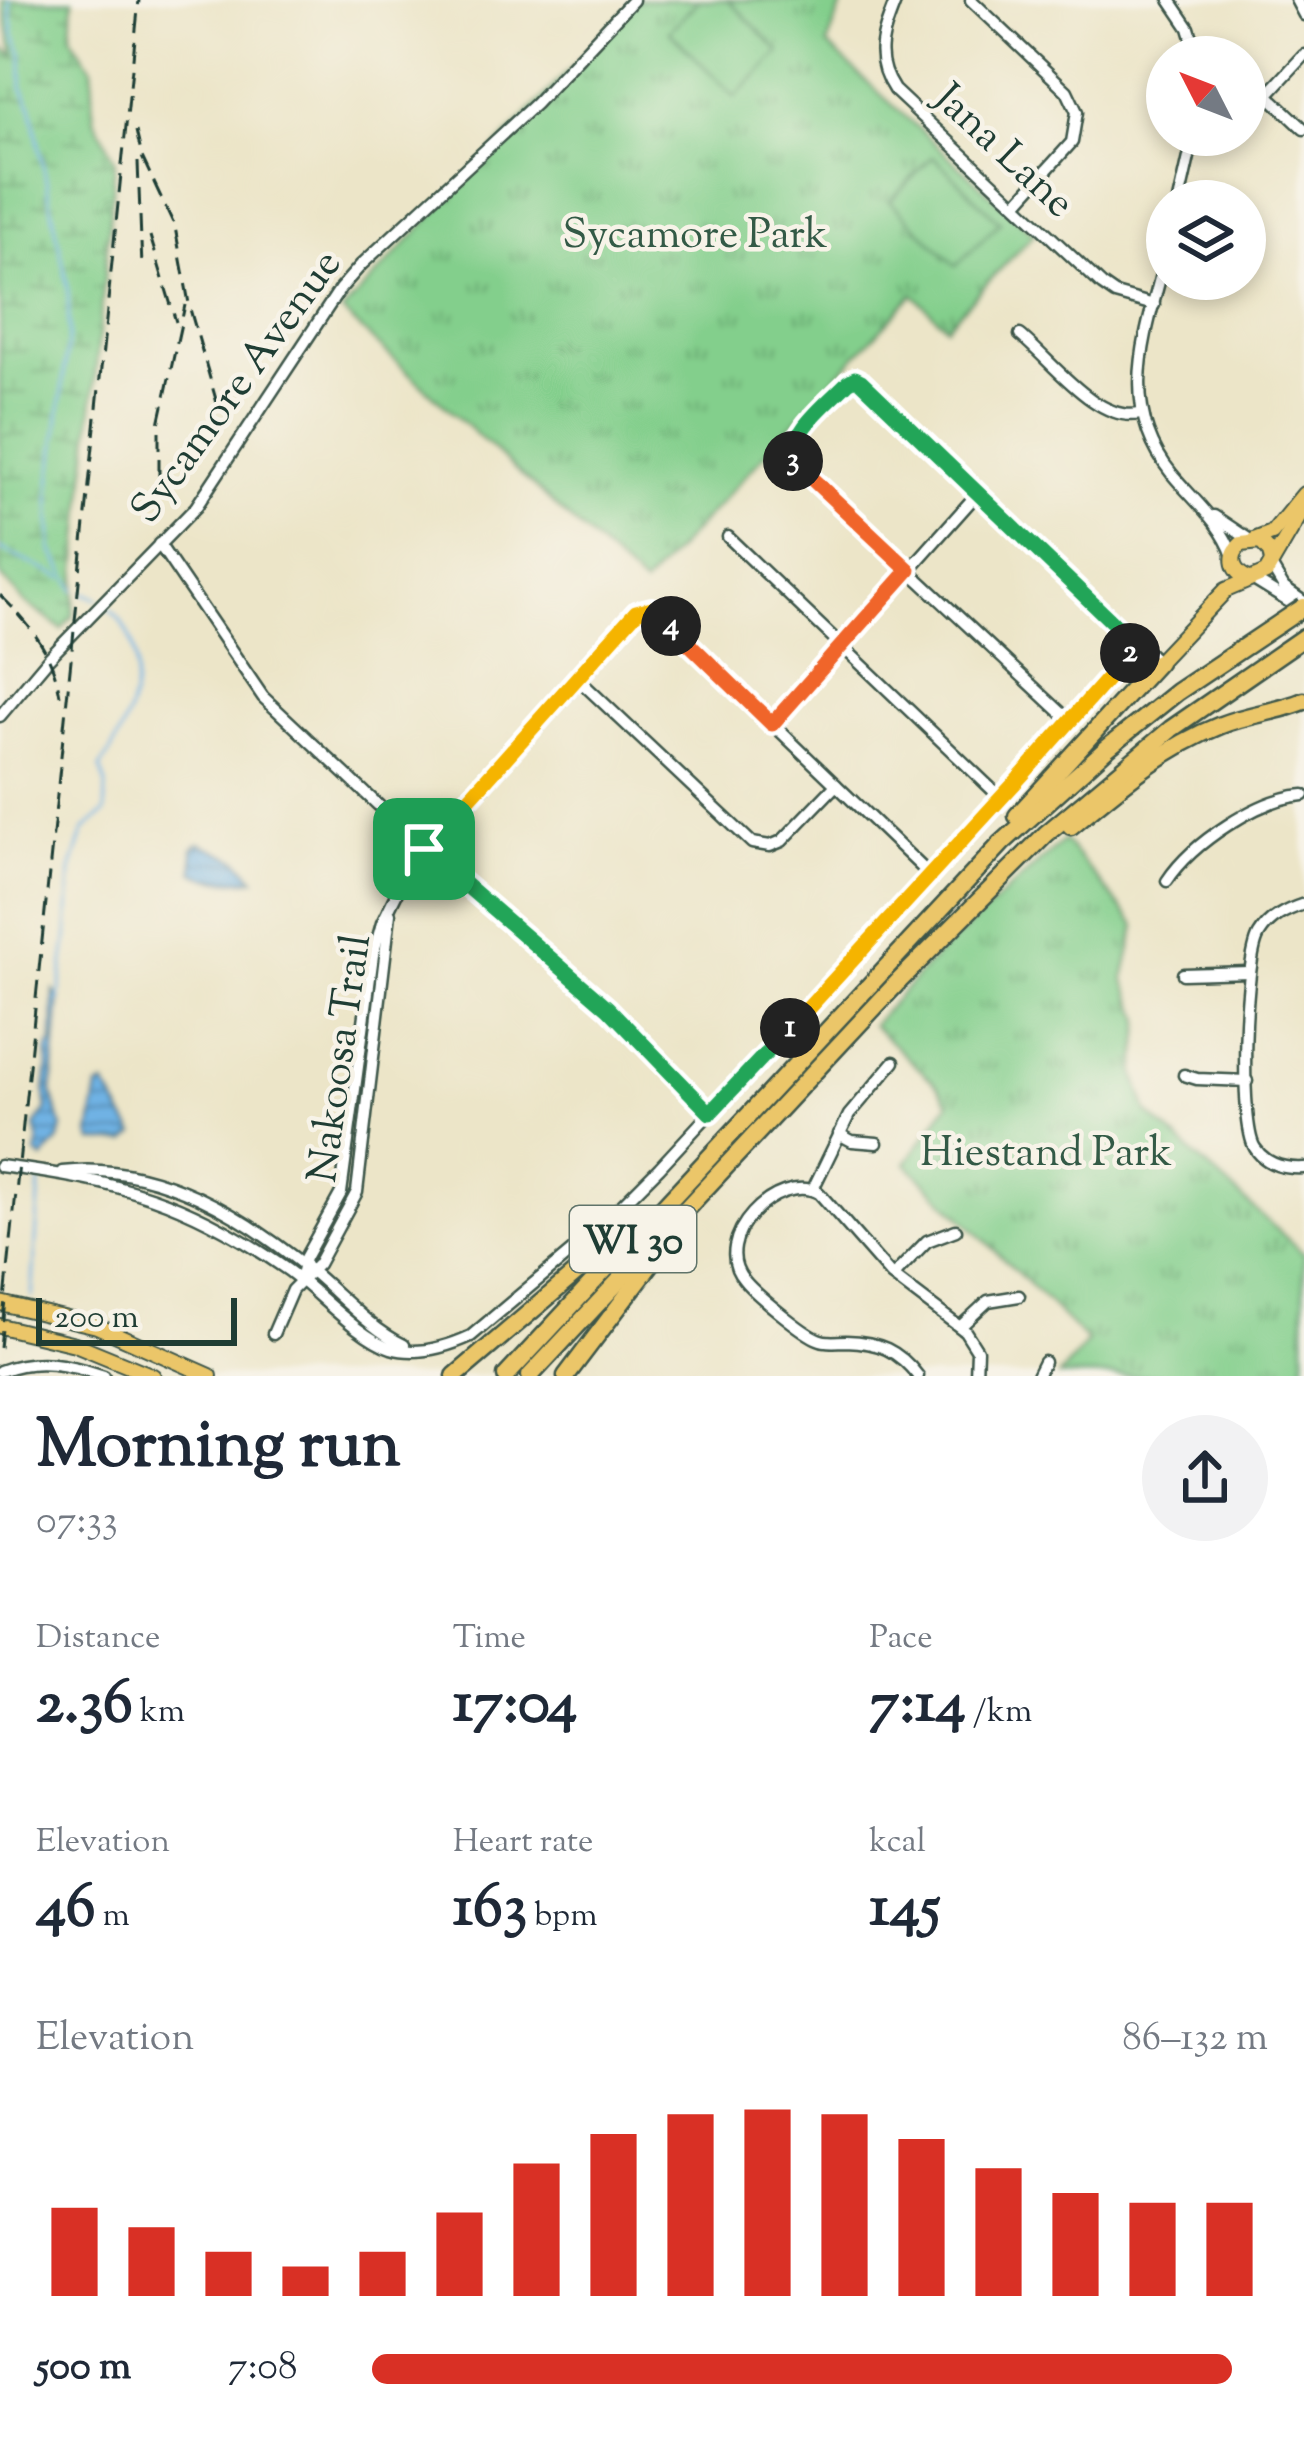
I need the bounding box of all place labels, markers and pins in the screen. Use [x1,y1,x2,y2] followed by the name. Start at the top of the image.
[763,431,823,491] pin: 3
[641,596,701,656] pin: 4
[1100,623,1160,683] pin: 2
[373,798,475,900] pin
[760,998,820,1058] pin: 1

